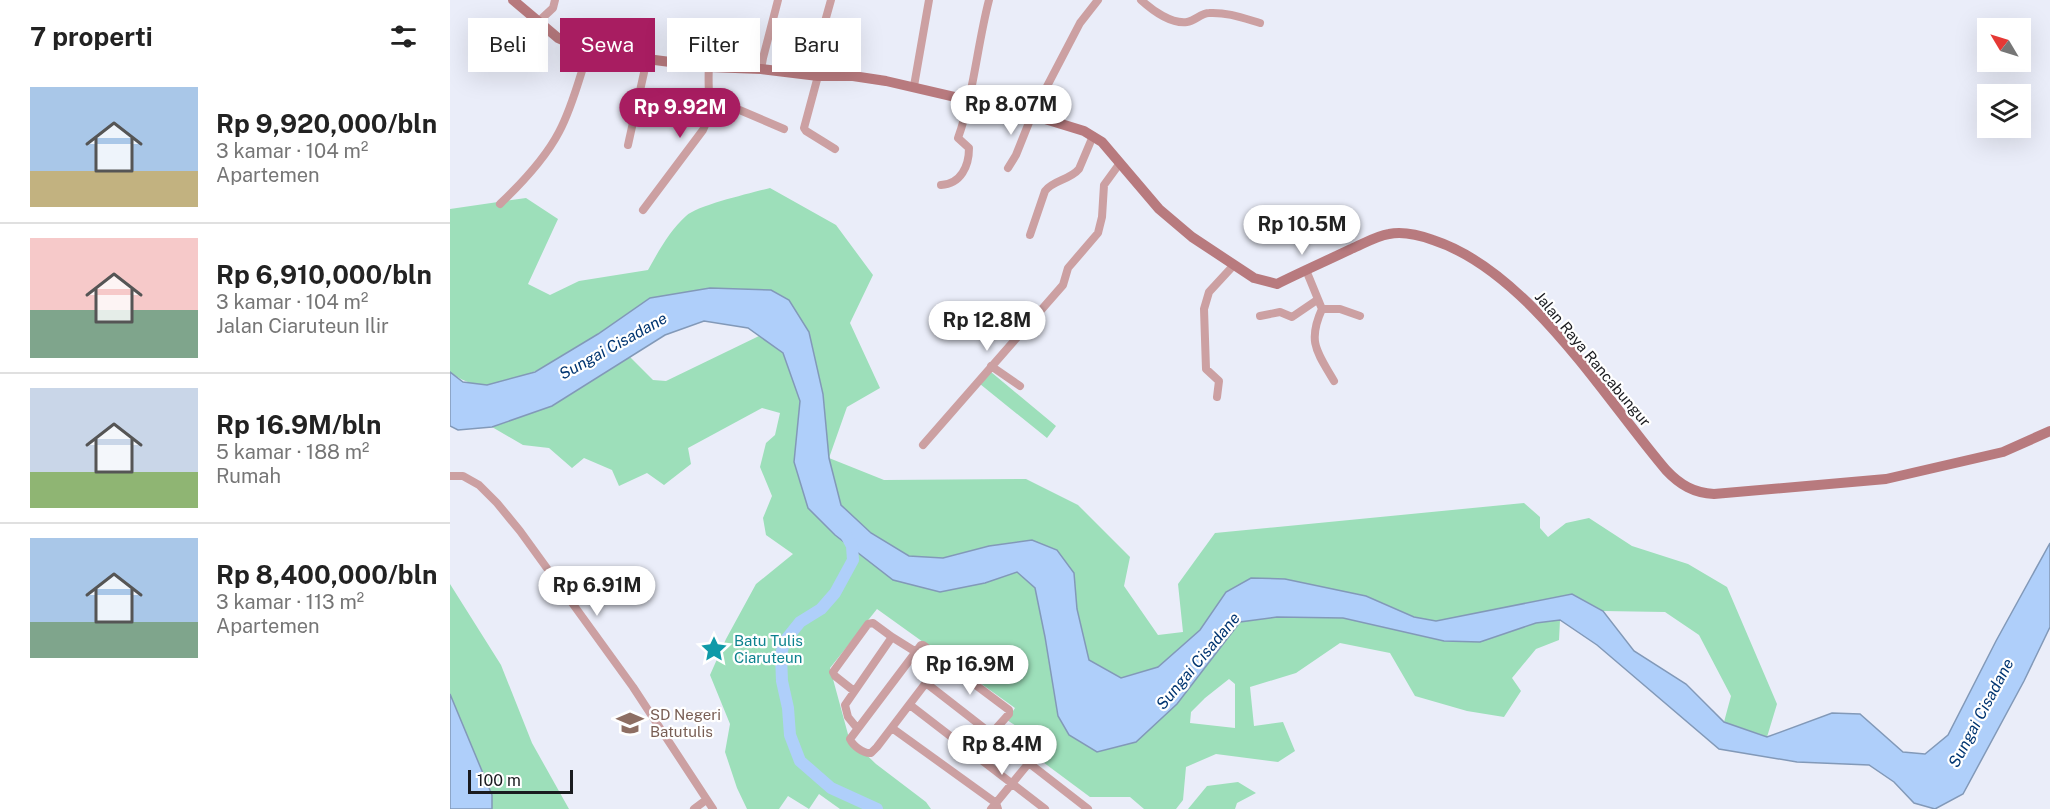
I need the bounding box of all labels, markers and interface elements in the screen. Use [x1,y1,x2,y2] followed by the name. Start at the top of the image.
[468,18,548,72] chip: Beli
[560,18,655,72] chip: Sewa
[667,18,760,72] chip: Filter
[772,18,861,72] chip: Baru
[1977,18,2031,72] north arrow
[1977,18,2031,138] map controls
[387,20,420,53] icon: filters
[30,21,153,52] text: 7 properti
[1977,84,2031,138] button: layers
[949,85,1073,136] pin: Rp 8.07M
[618,88,742,139] pin: Rp 9.92M
[965,92,1057,116] text: Rp 8.07M
[633,95,727,119] text: Rp 9.92M
[216,108,437,139] text: Rp 9,920,000/bln
[78,111,150,183] icon: home
[216,139,368,163] text: 3 kamar · 104 m²
[216,163,320,187] text: Apartemen
[1240,205,1364,256] pin: Rp 10.5M
[1257,212,1347,236] text: Rp 10.5M
[216,259,432,290] text: Rp 6,910,000/bln
[78,262,150,334] icon: home
[1532,288,1654,430] street label: Jalan Raya Rancabungur
[216,290,368,314] text: 3 kamar · 104 m²
[925,301,1049,352] pin: Rp 12.8M
[556,308,671,383] water label: Sungai Cisadane
[943,308,1031,332] text: Rp 12.8M
[216,314,389,338] text: Jalan Ciaruteun Ilir
[216,409,381,440] text: Rp 16.9M/bln
[78,412,150,484] icon: home
[216,440,369,464] text: 5 kamar · 188 m²
[216,464,281,488] text: Rumah
[216,559,438,590] text: Rp 8,400,000/bln
[78,562,150,634] icon: home
[535,566,659,617] pin: Rp 6.91M
[552,573,642,597] text: Rp 6.91M
[216,590,364,614] text: 3 kamar · 113 m²
[1152,609,1244,713] water label: Sungai Cisadane
[216,614,320,638] text: Apartemen
[734,632,803,666] place label: Batu Tulis Ciaruteun
[699,634,729,664] place icon: Batu Tulis Ciaruteun
[908,645,1032,696] pin: Rp 16.9M
[925,652,1015,676] text: Rp 16.9M
[1944,655,2018,771] water label: Sungai Cisadane
[650,706,721,740] place label: SD Negeri Batutulis
[615,708,645,738] school or university icon: SD Negeri Batutulis
[947,725,1057,776] pin: Rp 8.4M
[962,732,1042,756] text: Rp 8.4M
[468,767,573,794] scale bar
[477,771,521,790] text: 100 m

